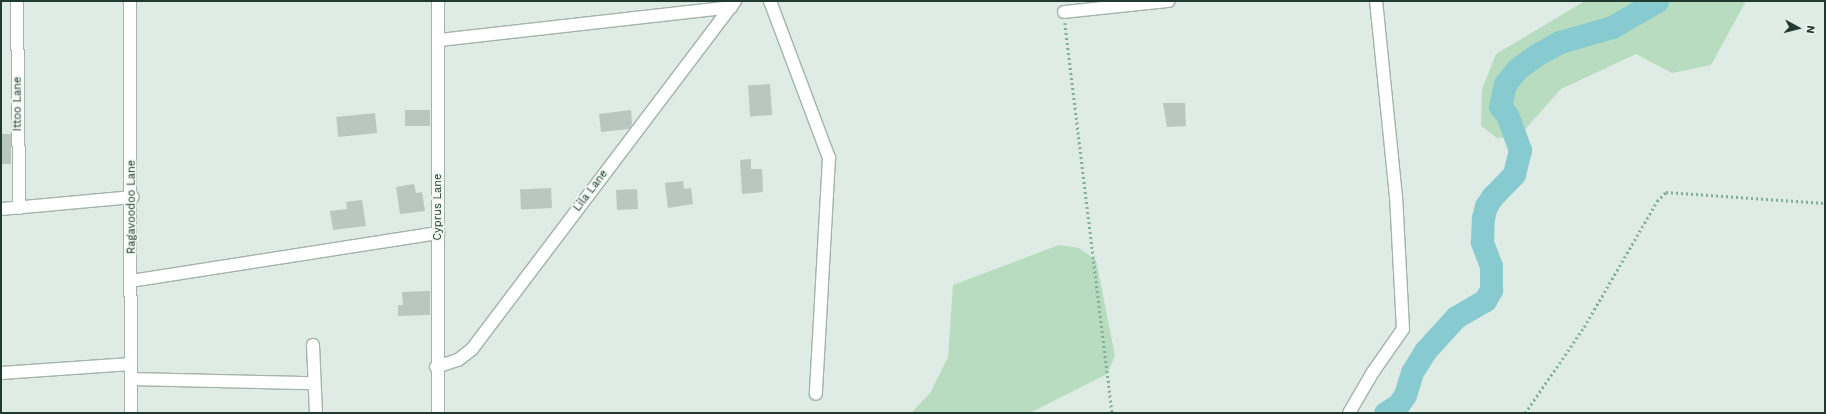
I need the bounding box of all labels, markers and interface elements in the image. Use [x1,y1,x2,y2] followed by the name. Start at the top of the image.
[1778,8,1818,48] north arrow
[1803,25,1817,34] text: N
[11,77,25,131] street label: Ittoo Lane
[125,160,139,254] street label: Ragavoodoo Lane
[571,168,611,214] street label: Lila Lane
[431,174,445,240] street label: Cyprus Lane

